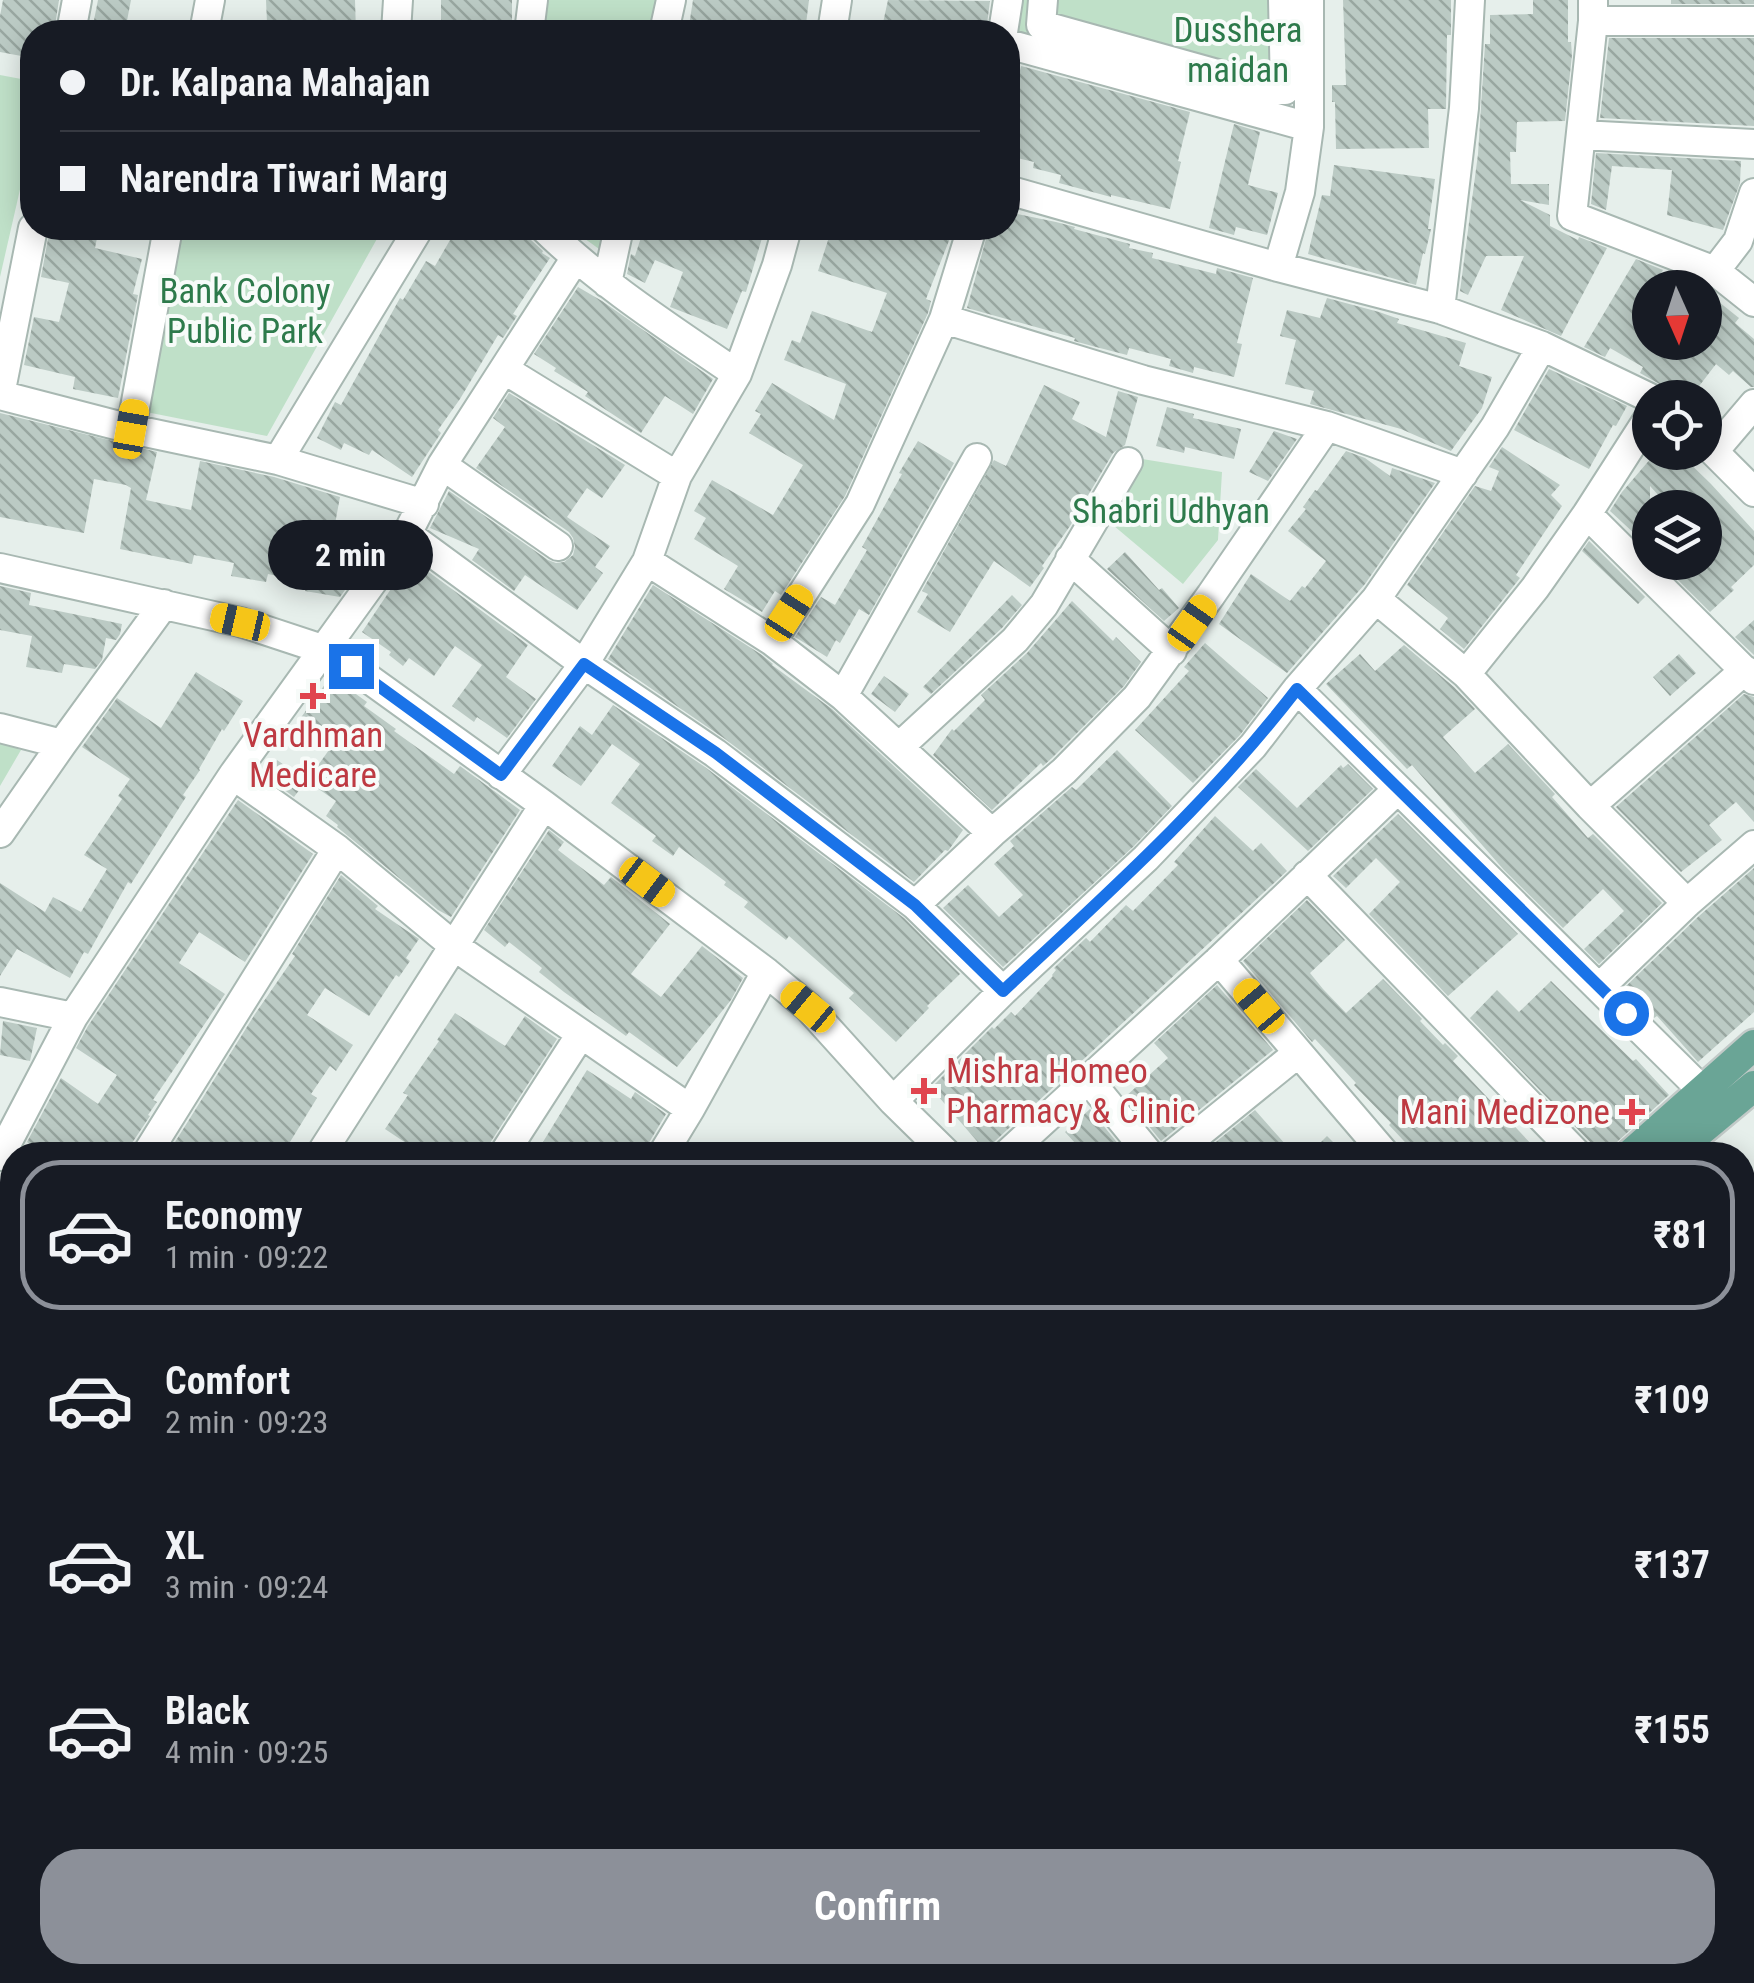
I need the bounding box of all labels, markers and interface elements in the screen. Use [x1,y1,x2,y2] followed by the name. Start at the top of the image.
[1174,10,1302,91] park label: Dusshera maidan
[120,61,431,105] text: Dr. Kalpana Mahajan
[120,157,448,201] text: Narendra Tiwari Marg
[1632,270,1722,360] north arrow
[1632,270,1722,580] map controls
[159,271,331,352] park label: Bank Colony Public Park
[1632,380,1722,470] button: locate
[111,397,151,461] car
[1632,490,1722,580] button: layers
[1072,491,1270,532] park label: Shabri Udhyan
[268,521,434,591] callout: 2 min
[315,536,386,574] text: 2 min
[760,580,818,646] car
[1163,590,1221,656] car
[207,601,273,643] car
[329,644,374,689] route end
[300,683,326,709] marker: Vardhman Medicare
[243,715,383,796] place label: Vardhman Medicare
[614,852,680,912] car
[1228,973,1290,1039] car
[775,976,841,1038] car
[1604,991,1649,1036] route start
[946,1051,1196,1132] place label: Mishra Homeo Pharmacy & Clinic
[911,1078,937,1104] marker: Mishra Homeo Pharmacy & Clinic
[1400,1092,1610,1133] place label: Mani Medizone
[1619,1099,1645,1125] marker: Mani Medizone
[45,1190,135,1280] icon: car
[165,1194,302,1238] text: Economy
[1654,1213,1710,1257] text: ₹81
[165,1238,328,1276] text: 1 min · 09:22
[45,1355,135,1445] icon: car
[165,1359,290,1403] text: Comfort
[1634,1378,1710,1422] text: ₹109
[165,1403,328,1441] text: 2 min · 09:23
[45,1520,135,1610] icon: car
[165,1524,204,1568] text: XL
[1634,1543,1710,1587] text: ₹137
[165,1568,328,1606] text: 3 min · 09:24
[45,1685,135,1775] icon: car
[165,1689,249,1733] text: Black
[1634,1708,1710,1752] text: ₹155
[165,1733,328,1771] text: 4 min · 09:25
[40,1849,1715,1964] button: Confirm

